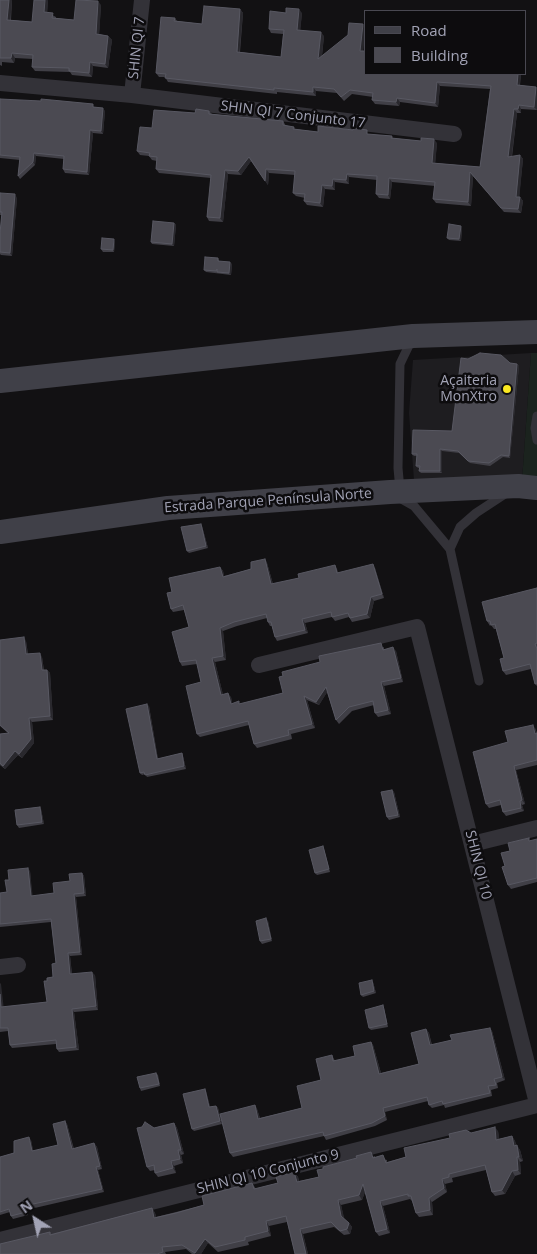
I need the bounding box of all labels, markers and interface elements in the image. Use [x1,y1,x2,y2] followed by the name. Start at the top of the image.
[364,10,527,75] legend
[125,16,149,80] street label: SHIN QI 7
[411,20,447,40] text: Road
[411,45,468,65] text: Building
[220,98,366,132] street label: SHIN QI 7 Conjunto 17
[440,373,497,406] place label: Açaiteria MonXtro
[501,383,513,395] marker: Açaiteria MonXtro
[164,485,372,517] street label: Estrada Parque Península Norte
[461,829,495,901] street label: SHIN QI 10
[195,1146,341,1198] street label: SHIN QI 10 Conjunto 9
[10,1194,60,1244] north arrow
[16,1195,36,1217] text: N

